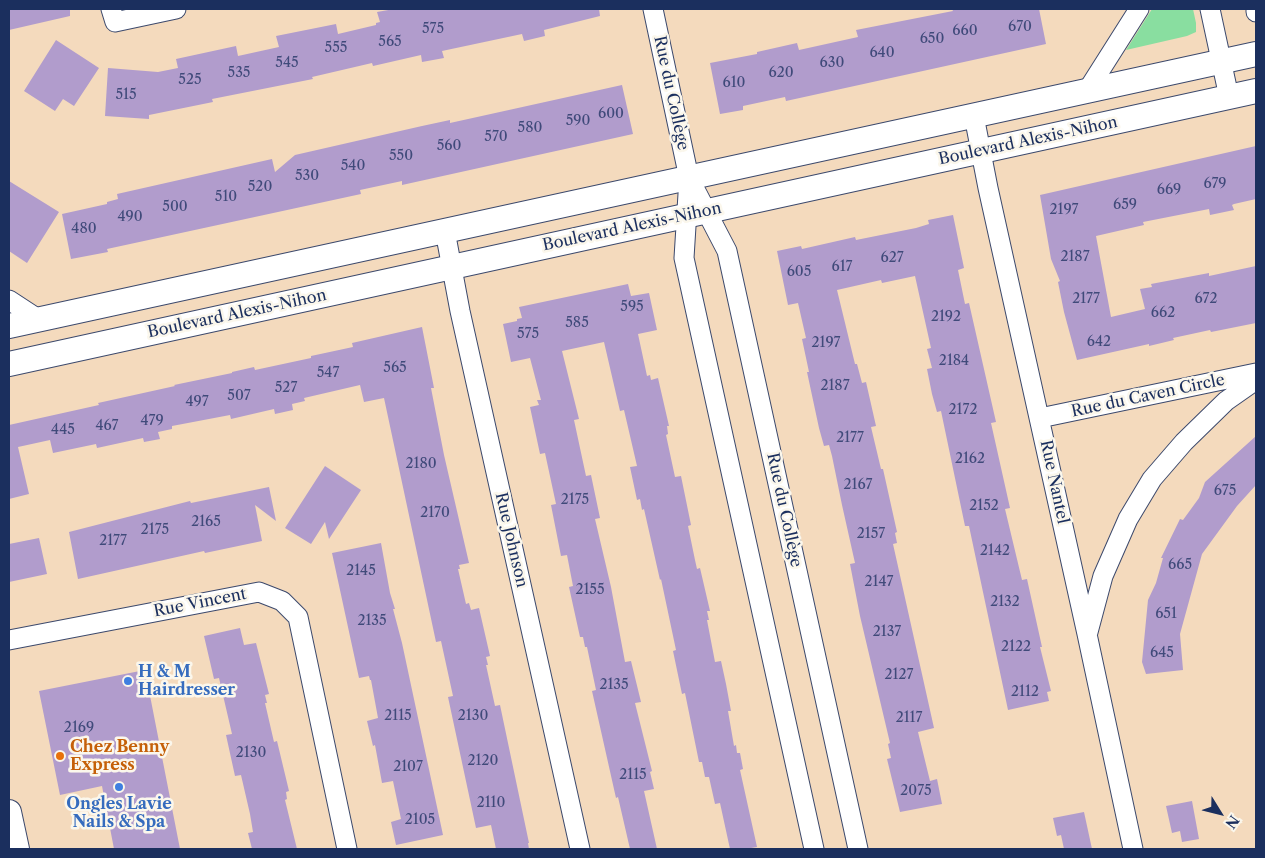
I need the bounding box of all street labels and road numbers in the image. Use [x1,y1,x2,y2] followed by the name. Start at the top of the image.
[649,34,693,152] street label: Rue du Collège
[937,113,1119,169] street label: Boulevard Alexis-Nihon
[541,199,723,255] street label: Boulevard Alexis-Nihon
[146,286,328,342] street label: Boulevard Alexis-Nihon
[1070,370,1226,422] street label: Rue du Caven Circle
[1036,438,1072,526] street label: Rue Nantel
[762,451,806,569] street label: Rue du Collège
[491,491,531,589] street label: Rue Johnson
[152,585,248,621] street label: Rue Vincent

